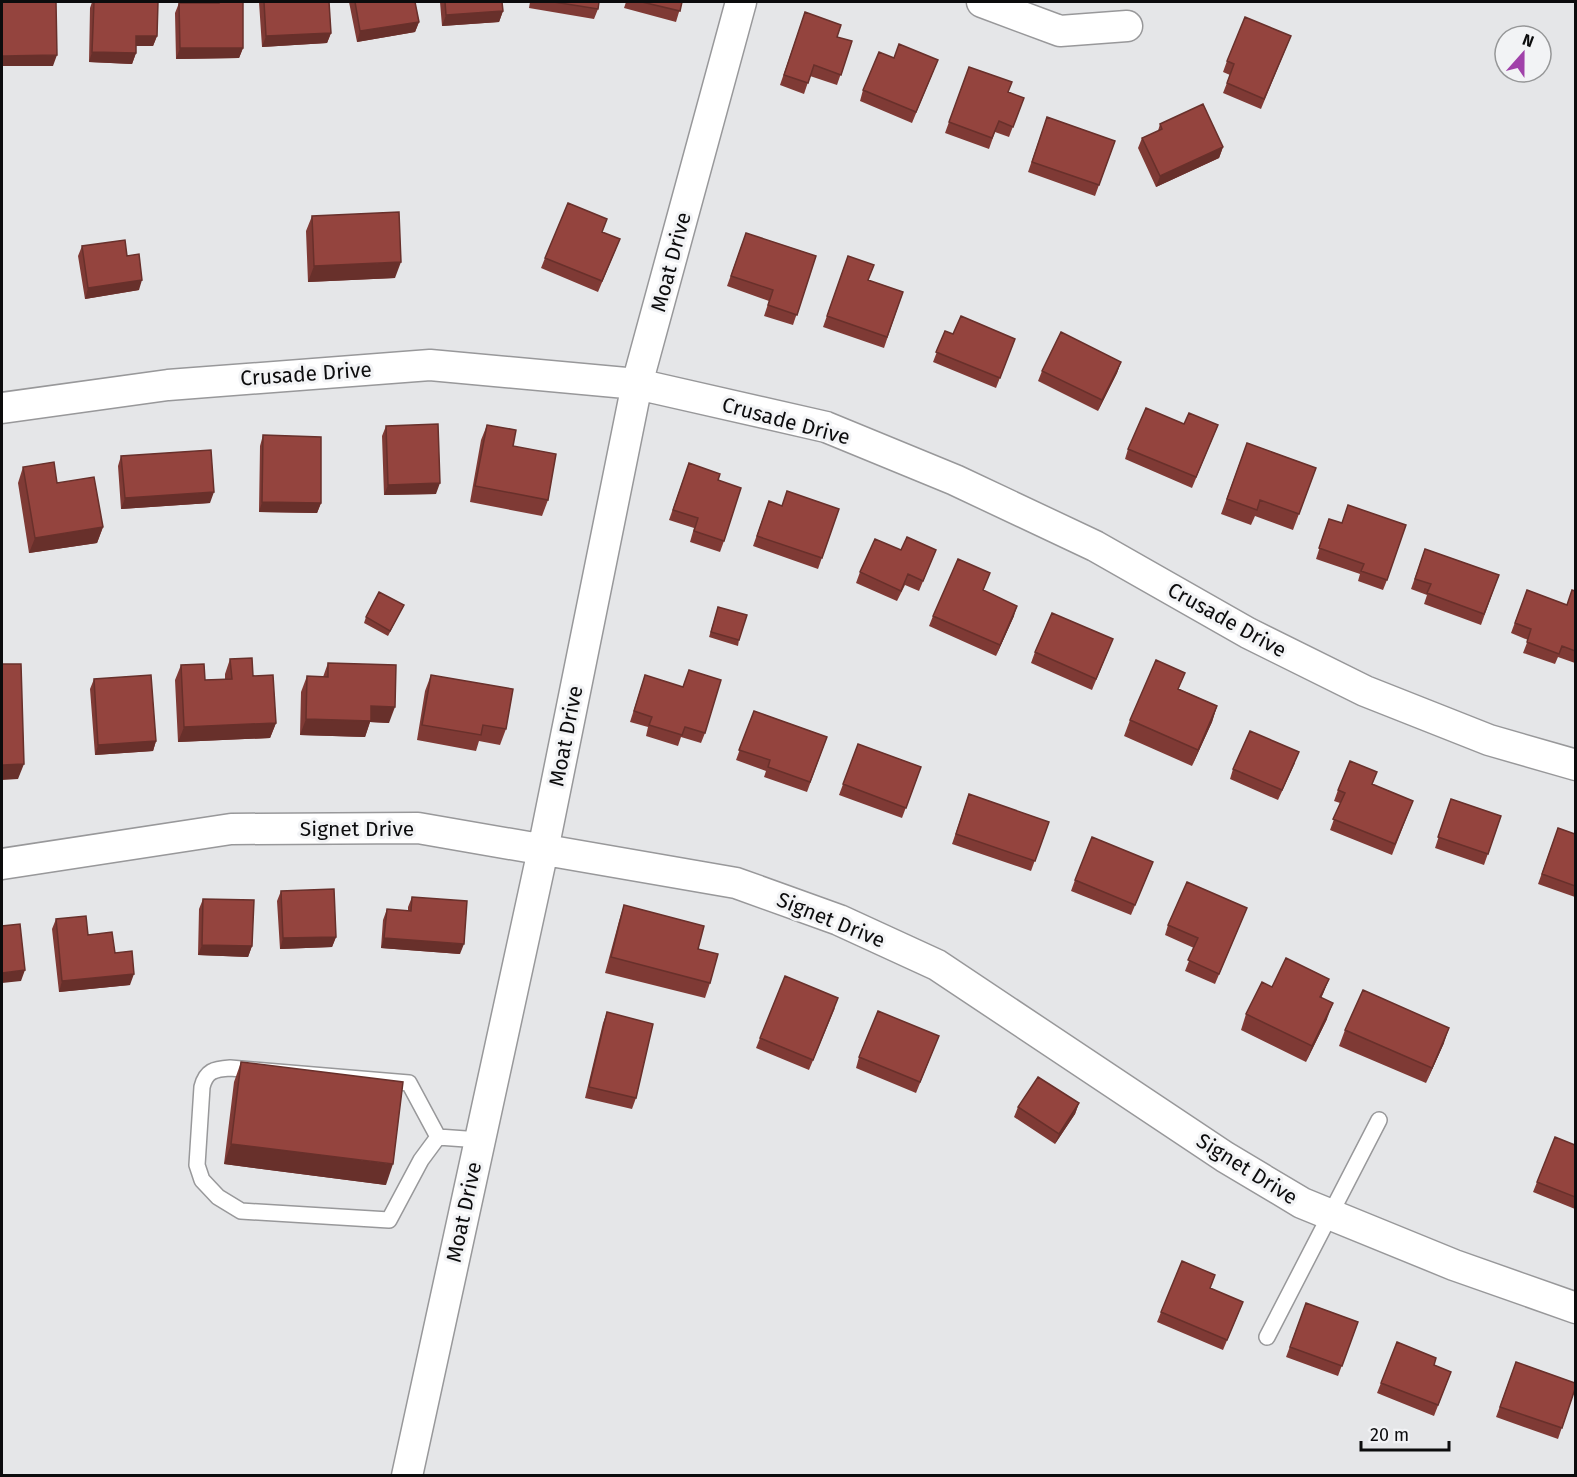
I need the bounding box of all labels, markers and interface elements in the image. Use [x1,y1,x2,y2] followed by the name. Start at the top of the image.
[1493,24,1553,84] north arrow
[1520,30,1537,51] text: N
[645,209,697,315] street label: Moat Drive
[239,356,373,392] street label: Crusade Drive
[719,391,853,451] street label: Crusade Drive
[1163,577,1291,663] street label: Crusade Drive
[543,683,589,789] street label: Moat Drive
[300,816,414,842] street label: Signet Drive
[773,887,889,953] street label: Signet Drive
[1192,1128,1302,1210] street label: Signet Drive
[441,1159,487,1265] street label: Moat Drive
[1361,1414,1450,1452] scale bar
[1370,1424,1409,1446] text: 20 m

